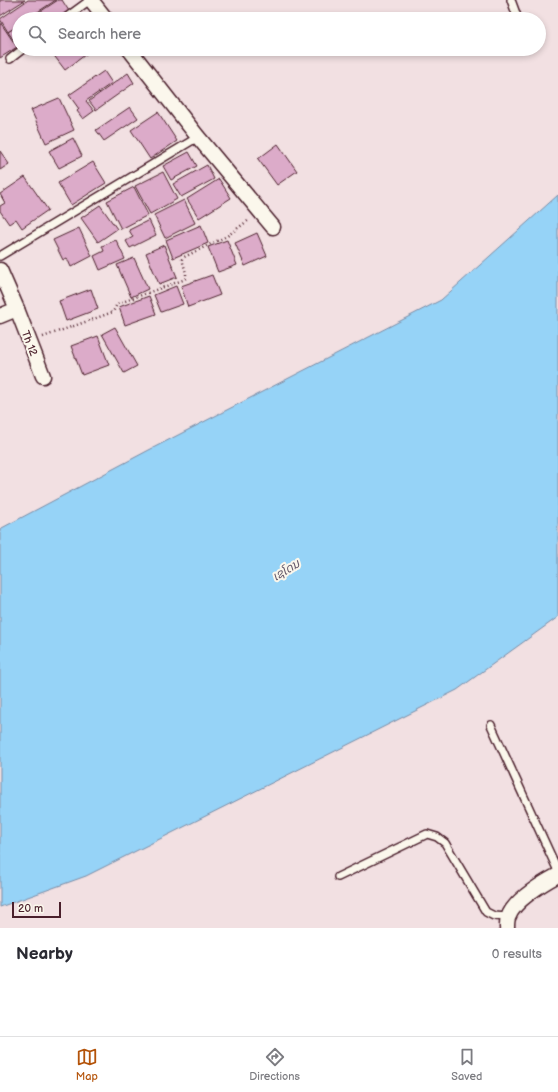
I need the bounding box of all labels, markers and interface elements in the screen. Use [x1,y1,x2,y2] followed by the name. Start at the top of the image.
[12,12,546,56] search box
[26,23,48,45] icon: search
[58,25,141,44] text: Search here
[19,329,40,358] street label: Th 12
[270,556,304,584] water label: ເຊໂດນ
[12,900,61,919] scale bar
[18,902,43,915] text: 20 m
[16,944,73,964] text: Nearby
[492,946,542,962] text: 0 results
[76,1046,98,1083] tab: Map
[249,1046,300,1083] tab: Directions
[451,1046,482,1083] tab: Saved

